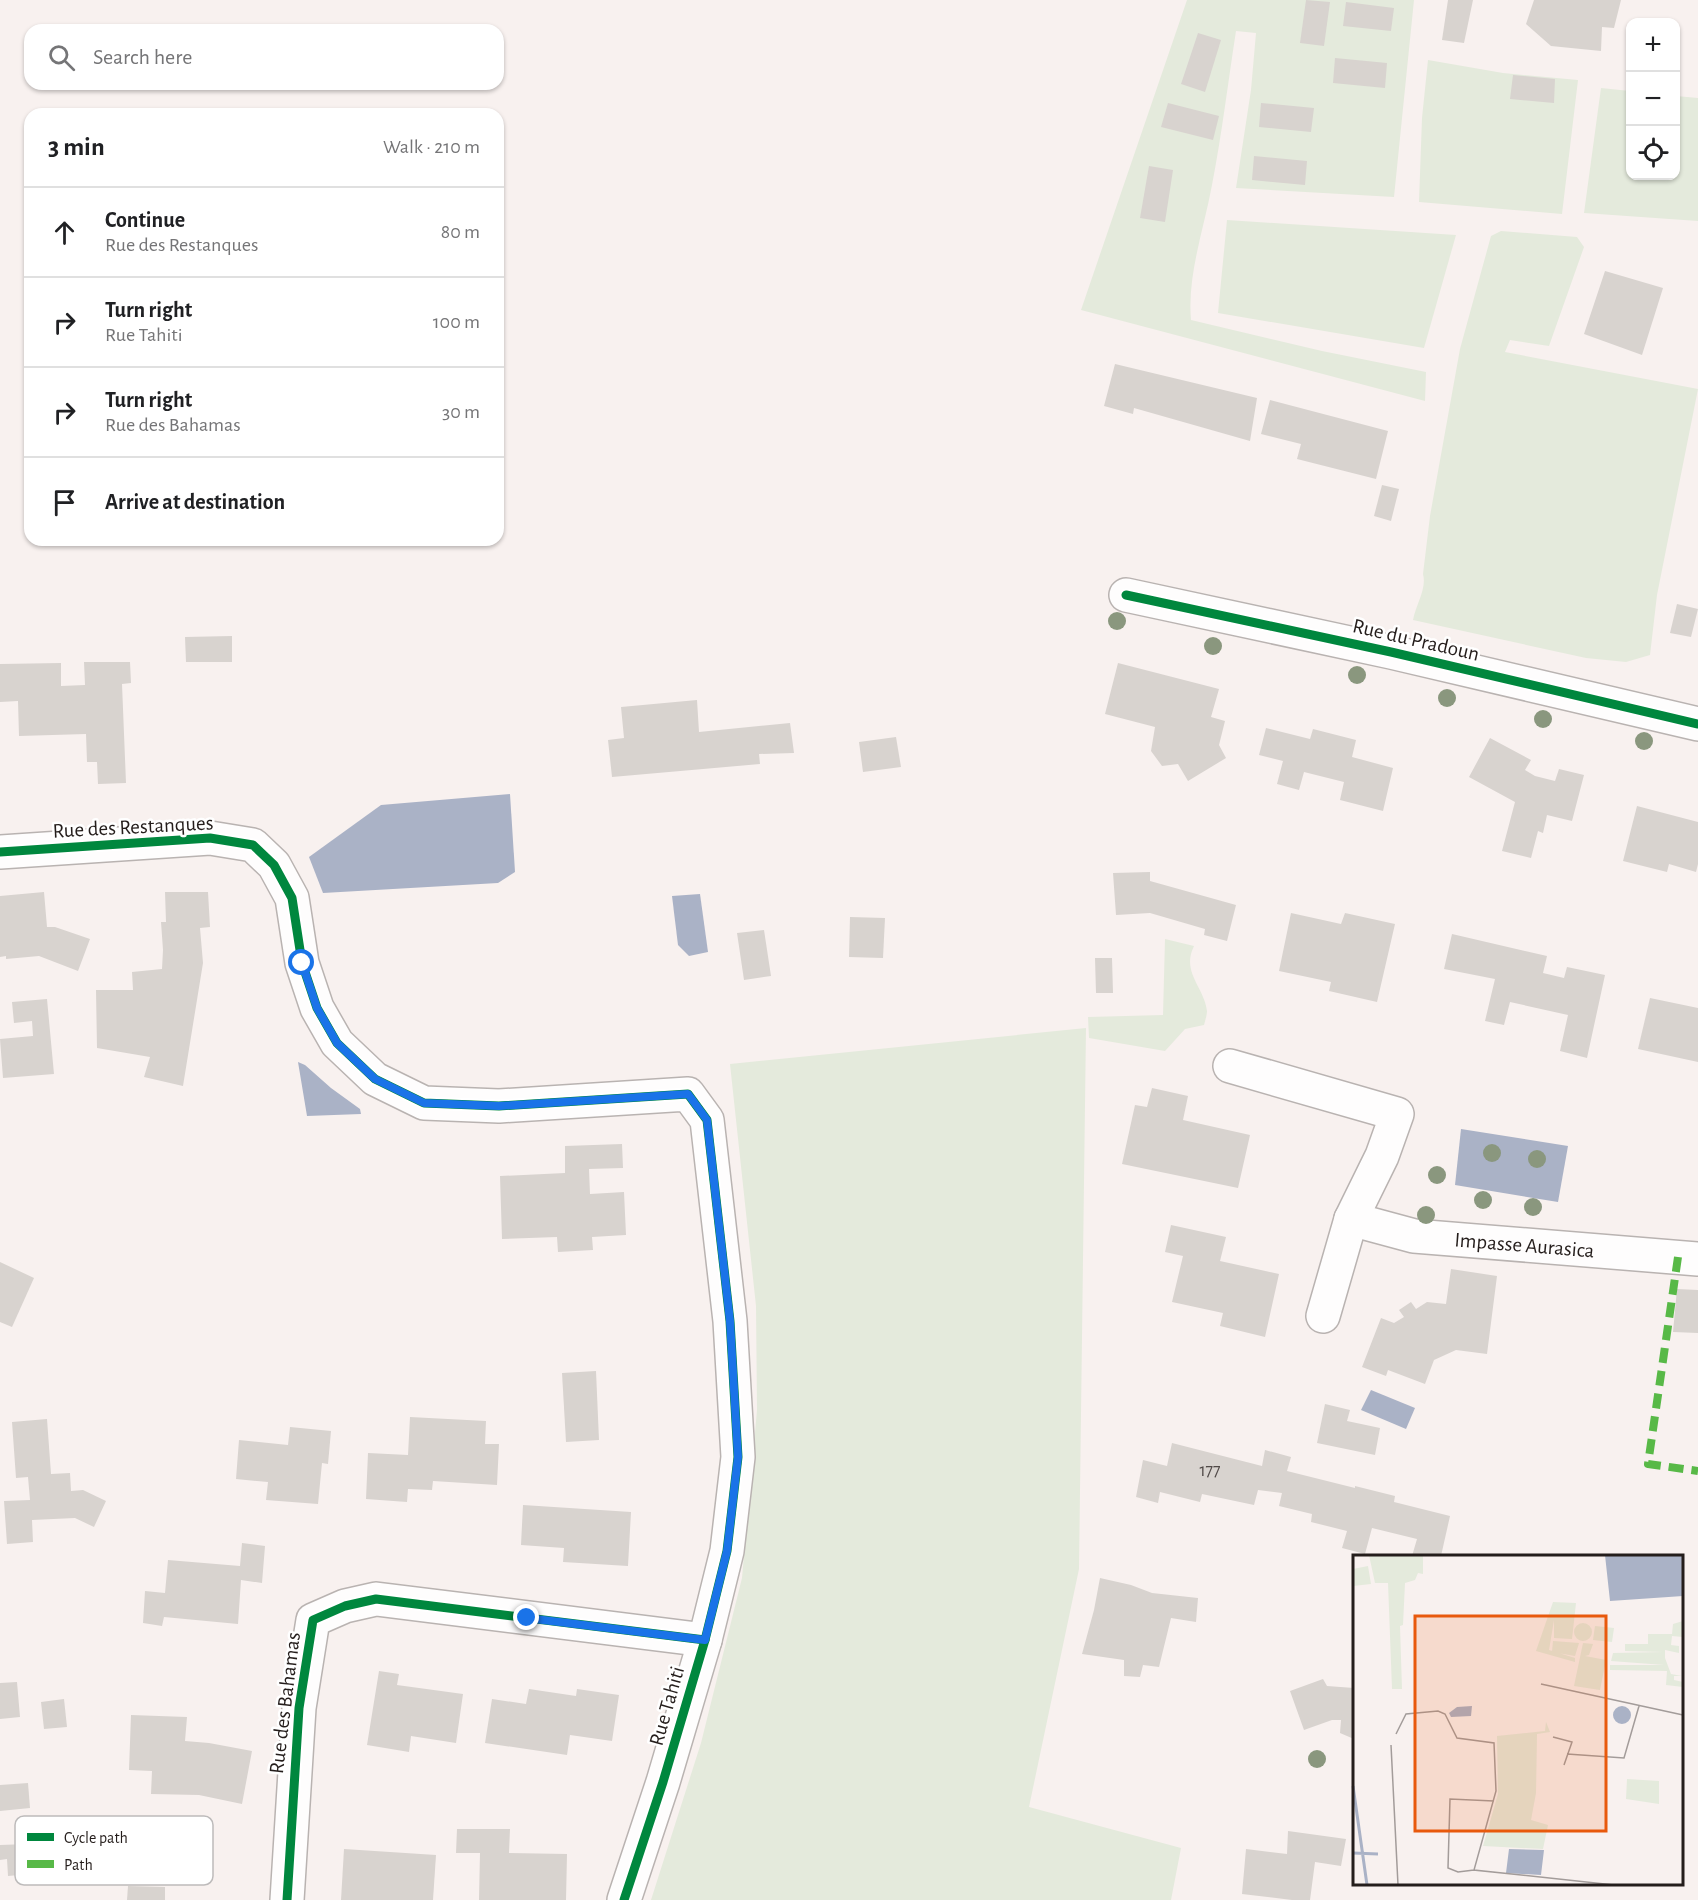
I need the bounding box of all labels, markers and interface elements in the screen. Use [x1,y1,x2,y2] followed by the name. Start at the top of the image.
[1626,18,1680,180] map controls
[1626,18,1680,72] button: +
[24,24,504,90] search box
[45,41,78,74] icon: search
[93,46,192,68] text: Search here
[1626,72,1680,126] button: −
[1626,126,1680,180] button: locate
[48,134,105,160] text: 3 min
[383,137,480,157] text: Walk · 210 m
[105,209,185,231] text: Continue
[48,216,81,249] icon: ahead
[441,222,480,242] text: 80 m
[105,235,258,255] text: Rue des Restanques
[105,299,192,321] text: Turn right
[48,306,81,339] icon: right
[433,312,480,332] text: 100 m
[105,325,183,345] text: Rue Tahiti
[105,389,192,411] text: Turn right
[48,396,81,429] icon: right
[442,402,480,422] text: 30 m
[105,415,241,435] text: Rue des Bahamas
[48,486,81,519] icon: arrive
[105,491,285,513] text: Arrive at destination
[1351,615,1481,665] street label: Rue du Pradoun
[52,812,214,842] street label: Rue des Restanques
[288,949,314,975] route start
[1454,1229,1595,1261] street label: Impasse Aurasica
[1199,1462,1221,1480] house number: 177
[1353,1555,1683,1885] inset map
[513,1604,539,1630] route end
[266,1631,304,1775] street label: Rue des Bahamas
[646,1664,688,1748] street label: Rue Tahiti
[15,1816,213,1885] legend
[64,1830,128,1847] text: Cycle path
[64,1857,93,1873] text: Path

